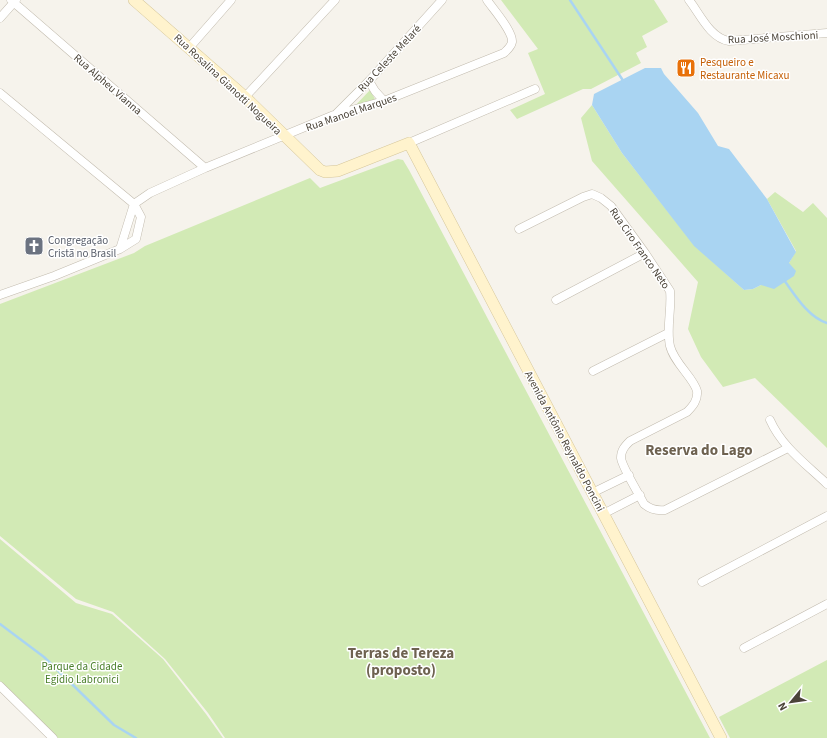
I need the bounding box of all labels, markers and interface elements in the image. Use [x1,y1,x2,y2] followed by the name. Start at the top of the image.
[354,21,425,95] street label: Rua Celeste Melaré
[727,28,819,47] street label: Rua José Moschioni
[170,30,285,138] street label: Rua Rosalina Gianotti Nogueira
[70,51,145,118] street label: Rua Alpheu Vianna
[700,55,789,83] place label: Pesqueiro e Restaurante Micaxu
[675,57,697,79] restaurant icon: Pesqueiro e Restaurante Micaxu
[304,90,399,135] street label: Rua Manoel Marques
[606,205,673,292] street label: Rua Ciro Franco Neto
[48,233,116,261] place label: Congregação Cristã no Brasil
[23,235,45,257] church icon: Congregação Cristã no Brasil
[521,368,608,514] street label: Avenida Antônio Reynaldo Poncini
[645,440,753,461] district label: Reserva do Lago
[348,643,454,681] district label: Terras de Tereza (proposto)
[42,659,123,687] park label: Parque da Cidade Egidio Labronici
[771,682,811,722] north arrow
[774,700,791,713] text: N

